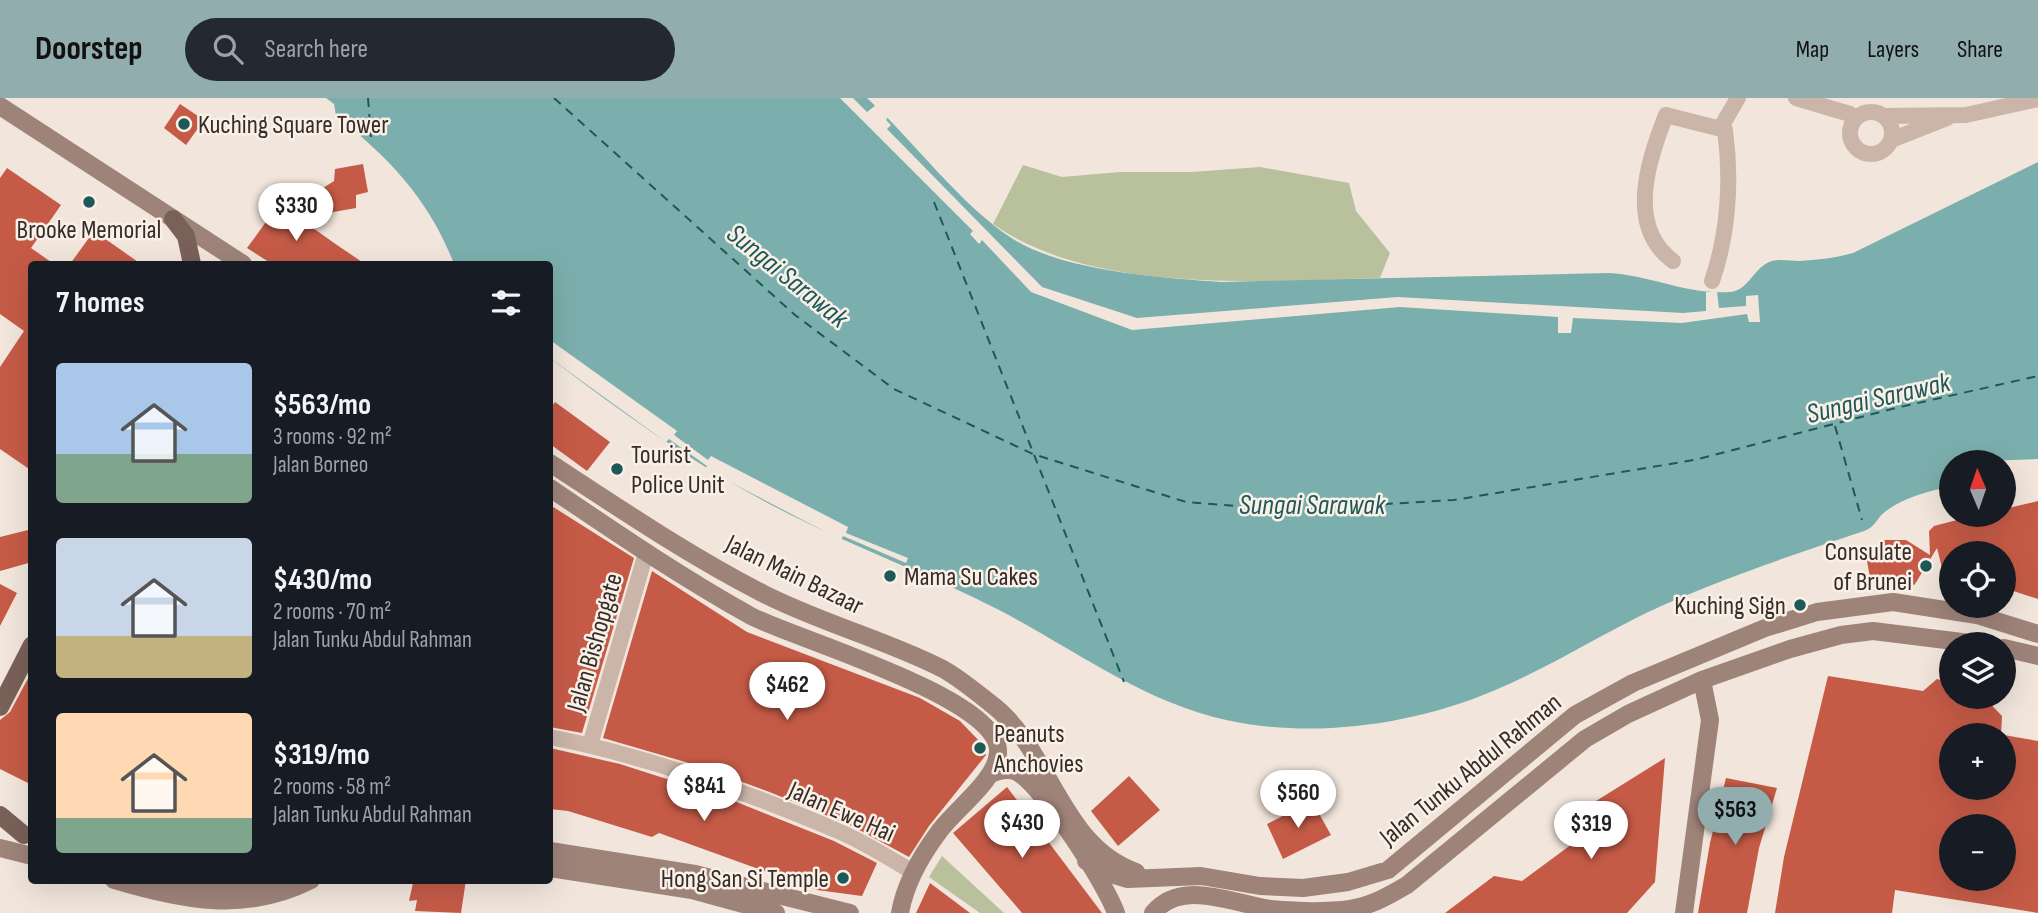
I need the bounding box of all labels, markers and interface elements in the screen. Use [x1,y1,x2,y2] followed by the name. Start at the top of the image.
[185,18,675,81] search box
[35,29,143,69] text: Doorstep
[209,30,247,68] icon: search
[265,34,368,65] text: Search here
[1796,35,1829,64] text: Map
[1867,35,1919,64] text: Layers
[1957,35,2003,64] text: Share
[198,110,389,141] place label: Kuching Square Tower
[176,116,192,132] marker: Kuching Square Tower
[255,184,337,243] pin: $330
[274,192,318,220] text: $330
[81,194,97,210] marker: Brooke Memorial
[17,215,161,246] place label: Brooke Memorial
[720,217,855,336] water label: Sungai Sarawak
[487,284,525,322] icon: filters
[56,285,144,321] text: 7 homes
[1803,366,1955,431] water label: Sungai Sarawak
[273,387,371,423] text: $563/mo
[112,391,196,475] icon: home
[273,423,392,451] text: 3 rooms · 92 m²
[631,440,725,501] place label: Tourist Police Unit
[1939,450,2016,527] north arrow
[1939,450,2016,891] map controls
[273,451,368,479] text: Jalan Borneo
[609,461,625,477] marker: Tourist Police Unit
[1239,489,1387,522] water label: Sungai Sarawak
[719,528,869,622] street label: Jalan Main Bazaar
[1824,537,1912,598] place label: Consulate of Brunei
[1939,541,2016,618] button: locate
[1918,558,1934,574] marker: Consulate of Brunei
[273,562,372,598] text: $430/mo
[904,562,1038,593] place label: Mama Su Cakes
[112,566,196,650] icon: home
[882,568,898,584] marker: Mama Su Cakes
[561,570,630,716] street label: Jalan Bishopgate
[1674,591,1786,622] place label: Kuching Sign
[1792,597,1808,613] marker: Kuching Sign
[273,598,391,626] text: 2 rooms · 70 m²
[273,626,472,654] text: Jalan Tunku Abdul Rahman
[1939,632,2016,709] button: layers
[746,662,828,722] pin: $462
[765,671,809,699] text: $462
[1373,687,1568,854] street label: Jalan Tunku Abdul Rahman
[993,719,1084,780] place label: Peanuts Anchovies
[1939,723,2016,800] button: +
[273,737,370,773] text: $319/mo
[972,740,988,756] marker: Peanuts Anchovies
[112,741,196,825] icon: home
[663,764,745,823] pin: $841
[1257,770,1339,830] pin: $560
[683,772,725,800] text: $841
[273,773,391,801] text: 2 rooms · 58 m²
[782,775,899,850] street label: Jalan Ewe Hai
[1276,779,1320,807] text: $560
[1694,788,1776,847] pin: $563
[1714,796,1757,824] text: $563
[981,800,1063,860] pin: $430
[273,801,472,829] text: Jalan Tunku Abdul Rahman
[1550,802,1632,861] pin: $319
[1000,809,1044,837] text: $430
[1570,810,1612,838] text: $319
[1939,814,2016,891] button: −
[661,864,829,895] place label: Hong San Si Temple
[835,870,851,886] marker: Hong San Si Temple

